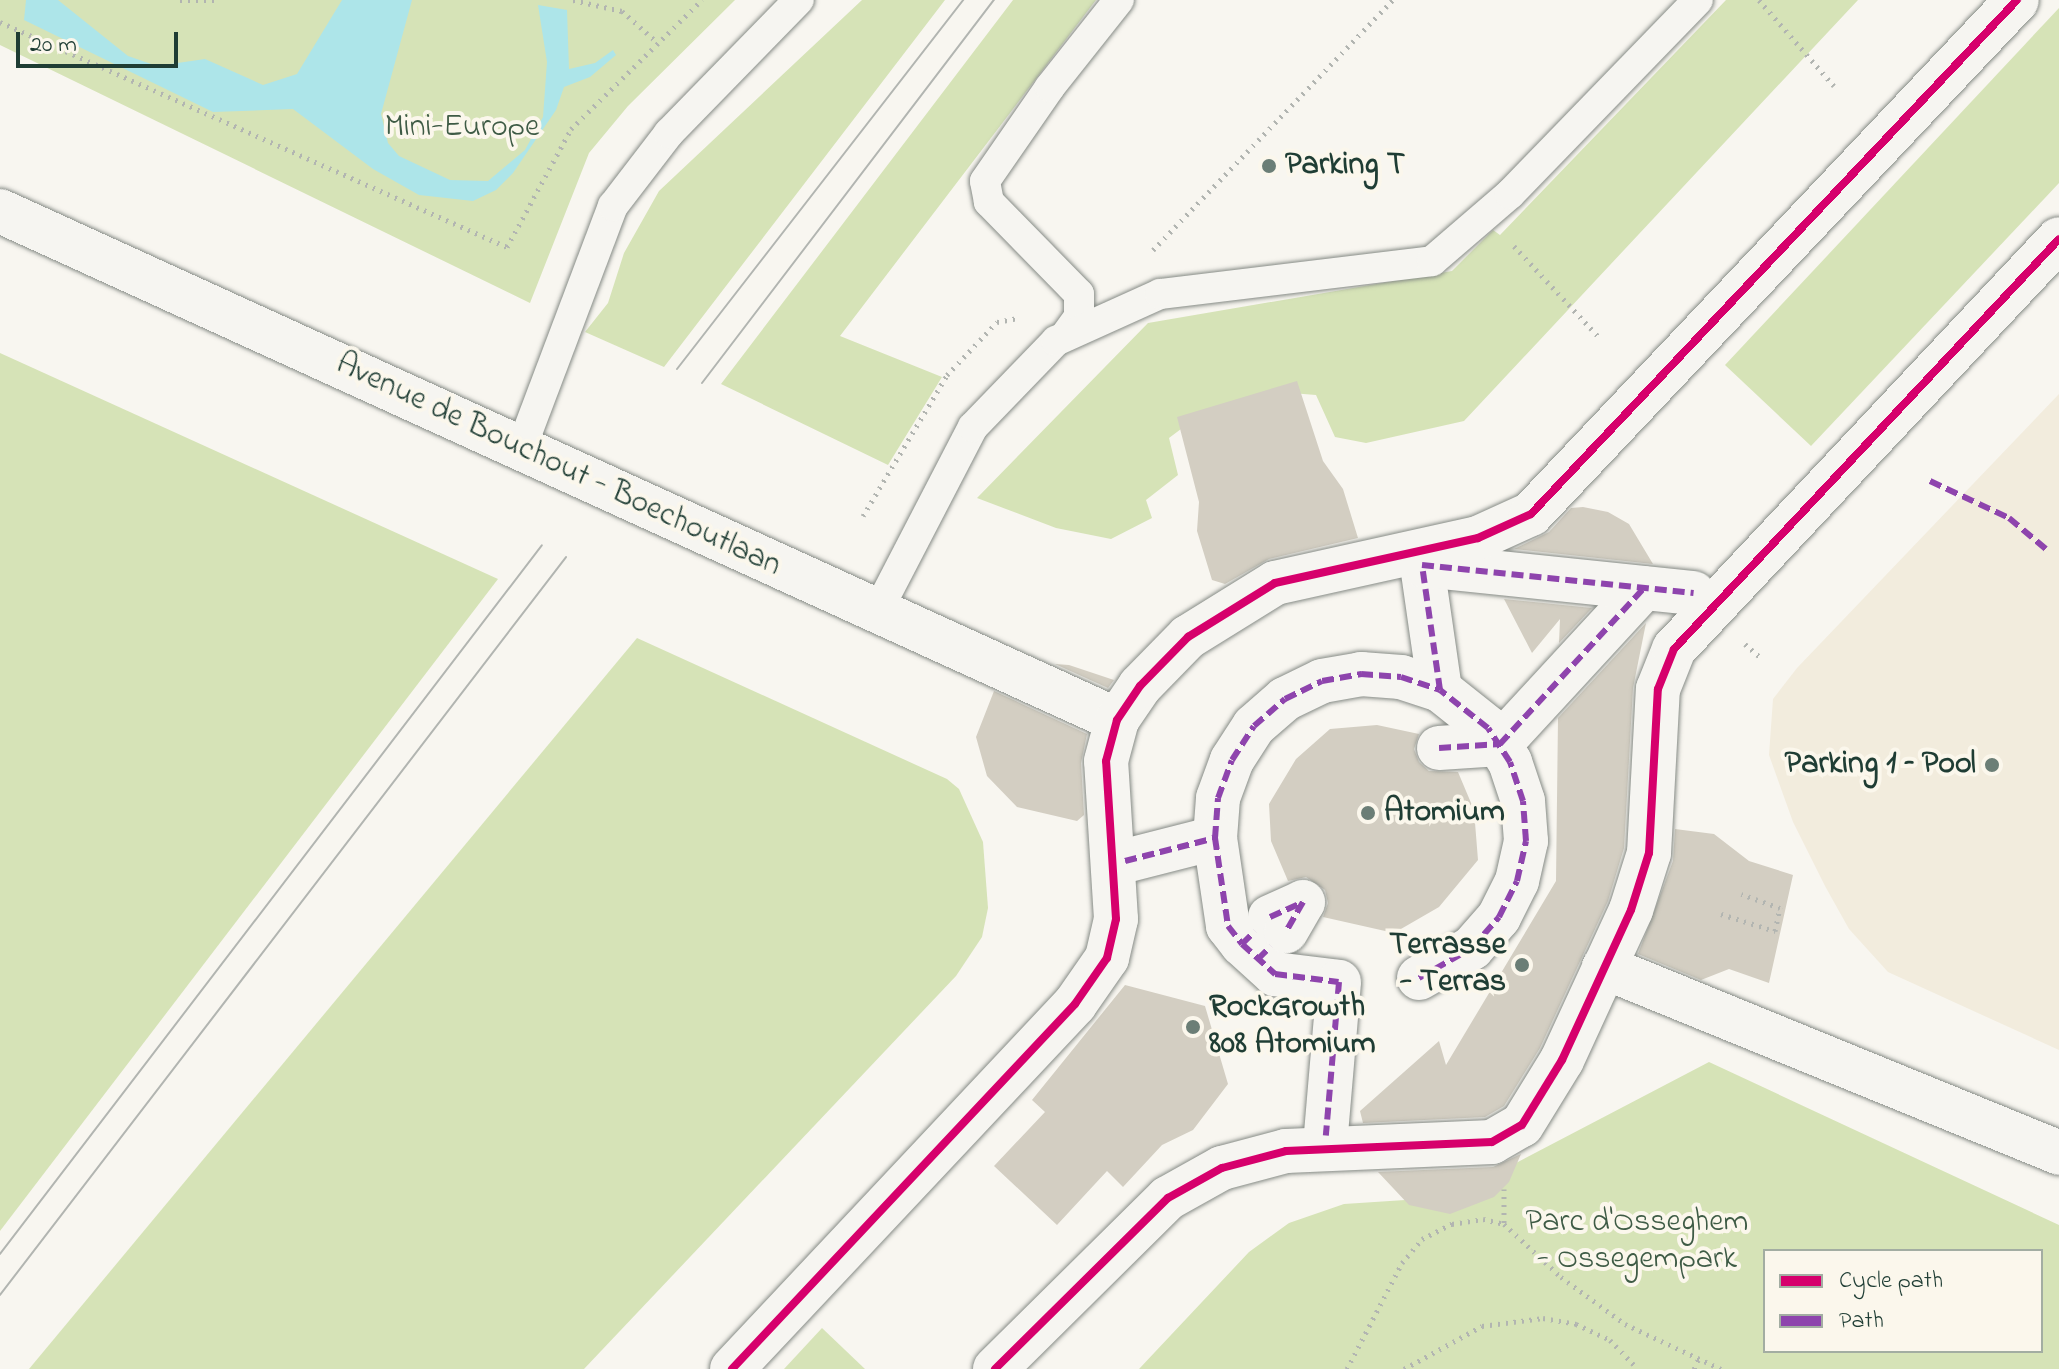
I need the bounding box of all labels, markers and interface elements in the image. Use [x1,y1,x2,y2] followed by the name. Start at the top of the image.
[20,16,182,66] scale bar
[30,28,77,63] text: 20 m
[385,109,539,147] park label: Mini-Europe
[1285,147,1405,185] place label: Parking T
[1260,157,1278,175] marker: Parking T
[329,346,787,586] street label: Avenue de Bouchout - Boechoutlaan
[1785,746,1976,784] place label: Parking 1 – Pool
[1983,756,2001,774] marker: Parking 1 – Pool
[1384,794,1505,832] place label: Atomium
[1359,804,1377,822] marker: Atomium
[1389,928,1506,1003] place label: Terrasse - Terras
[1513,956,1531,974] marker: Terrasse - Terras
[1209,990,1376,1065] place label: RockGrowth 808 Atomium
[1184,1018,1202,1036] marker: RockGrowth 808 Atomium
[1526,1205,1748,1280] park label: Parc d'Osseghem - Ossegempark
[1763,1249,2043,1353] legend
[1839,1264,1943,1299] text: Cycle path
[1839,1304,1884,1339] text: Path

